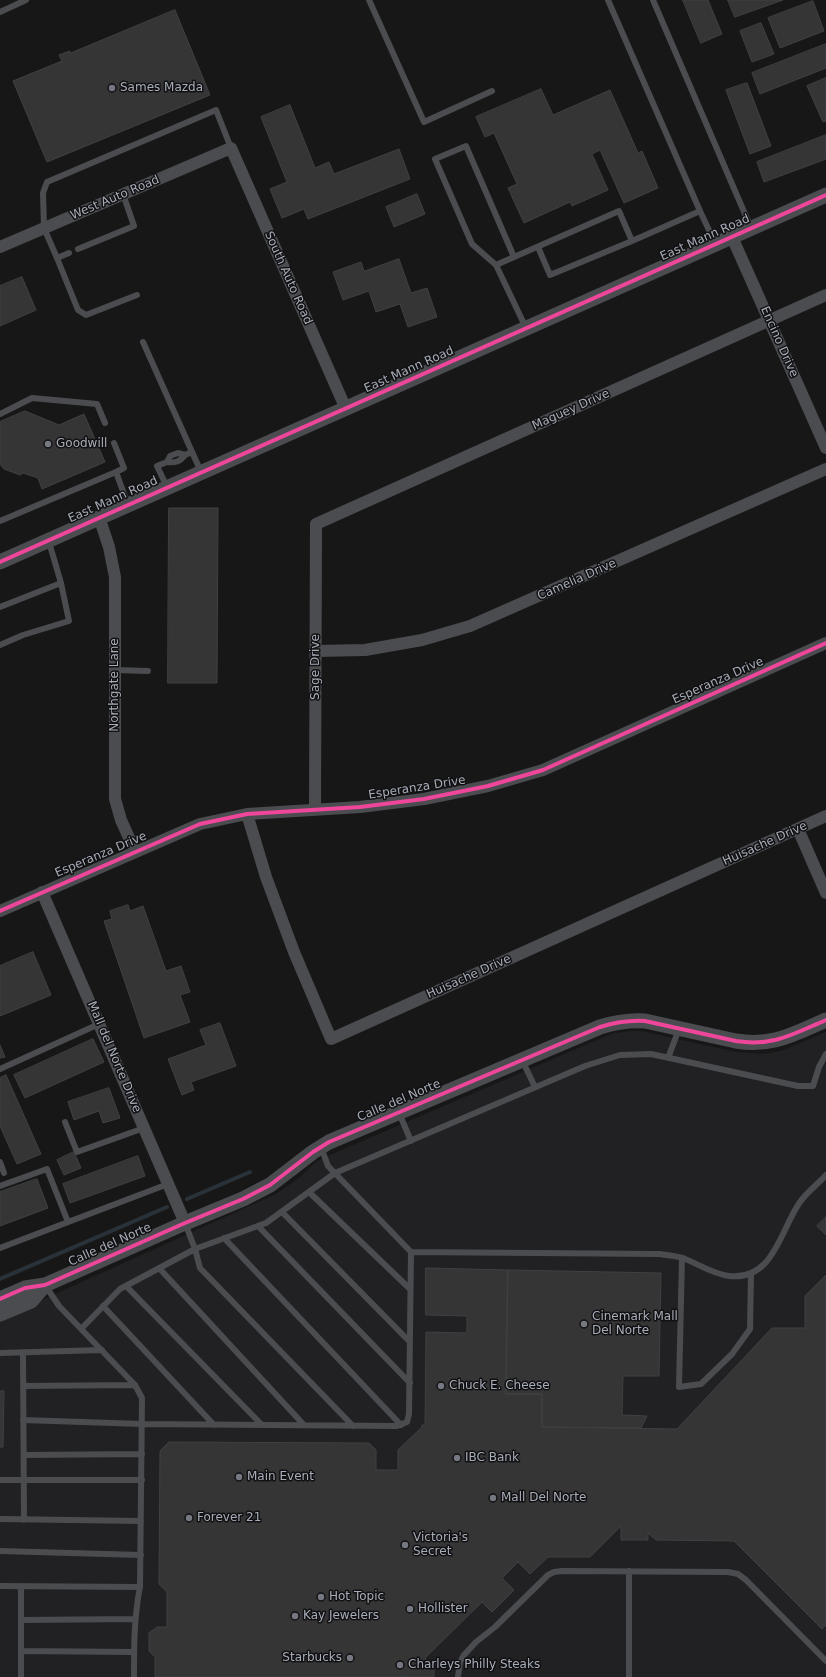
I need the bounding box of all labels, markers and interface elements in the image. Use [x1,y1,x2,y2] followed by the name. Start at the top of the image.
[120,81,203,95] place label: Sames Mazda
[107,83,117,93] marker: Sames Mazda
[68,173,162,223] street label: West Auto Road
[658,212,752,264] street label: East Mann Road
[261,229,315,327] street label: South Auto Road
[757,304,801,380] street label: Encino Drive
[362,344,456,396] street label: East Mann Road
[530,386,612,434] street label: Maguey Drive
[56,437,107,451] place label: Goodwill
[43,439,53,449] marker: Goodwill
[66,474,160,526] street label: East Mann Road
[535,556,619,604] street label: Camelia Drive
[309,634,323,700] street label: Sage Drive
[108,638,122,732] street label: Northgate Lane
[670,654,766,708] street label: Esperanza Drive
[367,773,467,803] street label: Esperanza Drive
[721,819,809,869] street label: Huisache Drive
[53,829,149,881] street label: Esperanza Drive
[425,952,513,1002] street label: Huisache Drive
[84,999,144,1115] street label: Mall del Norte Drive
[355,1077,443,1125] street label: Calle del Norte
[66,1220,154,1270] street label: Calle del Norte
[592,1310,678,1338] place label: Cinemark Mall Del Norte
[579,1319,589,1329] marker: Cinemark Mall Del Norte
[449,1379,550,1393] place label: Chuck E. Cheese
[436,1381,446,1391] marker: Chuck E. Cheese
[465,1451,519,1465] place label: IBC Bank
[452,1453,462,1463] marker: IBC Bank
[247,1470,314,1484] place label: Main Event
[234,1472,244,1482] marker: Main Event
[501,1491,586,1505] place label: Mall Del Norte
[488,1493,498,1503] marker: Mall Del Norte
[197,1511,261,1525] place label: Forever 21
[184,1513,194,1523] marker: Forever 21
[413,1531,468,1559] place label: Victoria's Secret
[400,1540,410,1550] marker: Victoria's Secret
[329,1590,384,1604] place label: Hot Topic
[316,1592,326,1602] marker: Hot Topic
[418,1602,468,1616] place label: Hollister
[405,1604,415,1614] marker: Hollister
[303,1609,379,1623] place label: Kay Jewelers
[290,1611,300,1621] marker: Kay Jewelers
[282,1651,342,1665] place label: Starbucks
[345,1653,355,1663] marker: Starbucks
[408,1658,540,1672] place label: Charleys Philly Steaks
[395,1660,405,1670] marker: Charleys Philly Steaks

